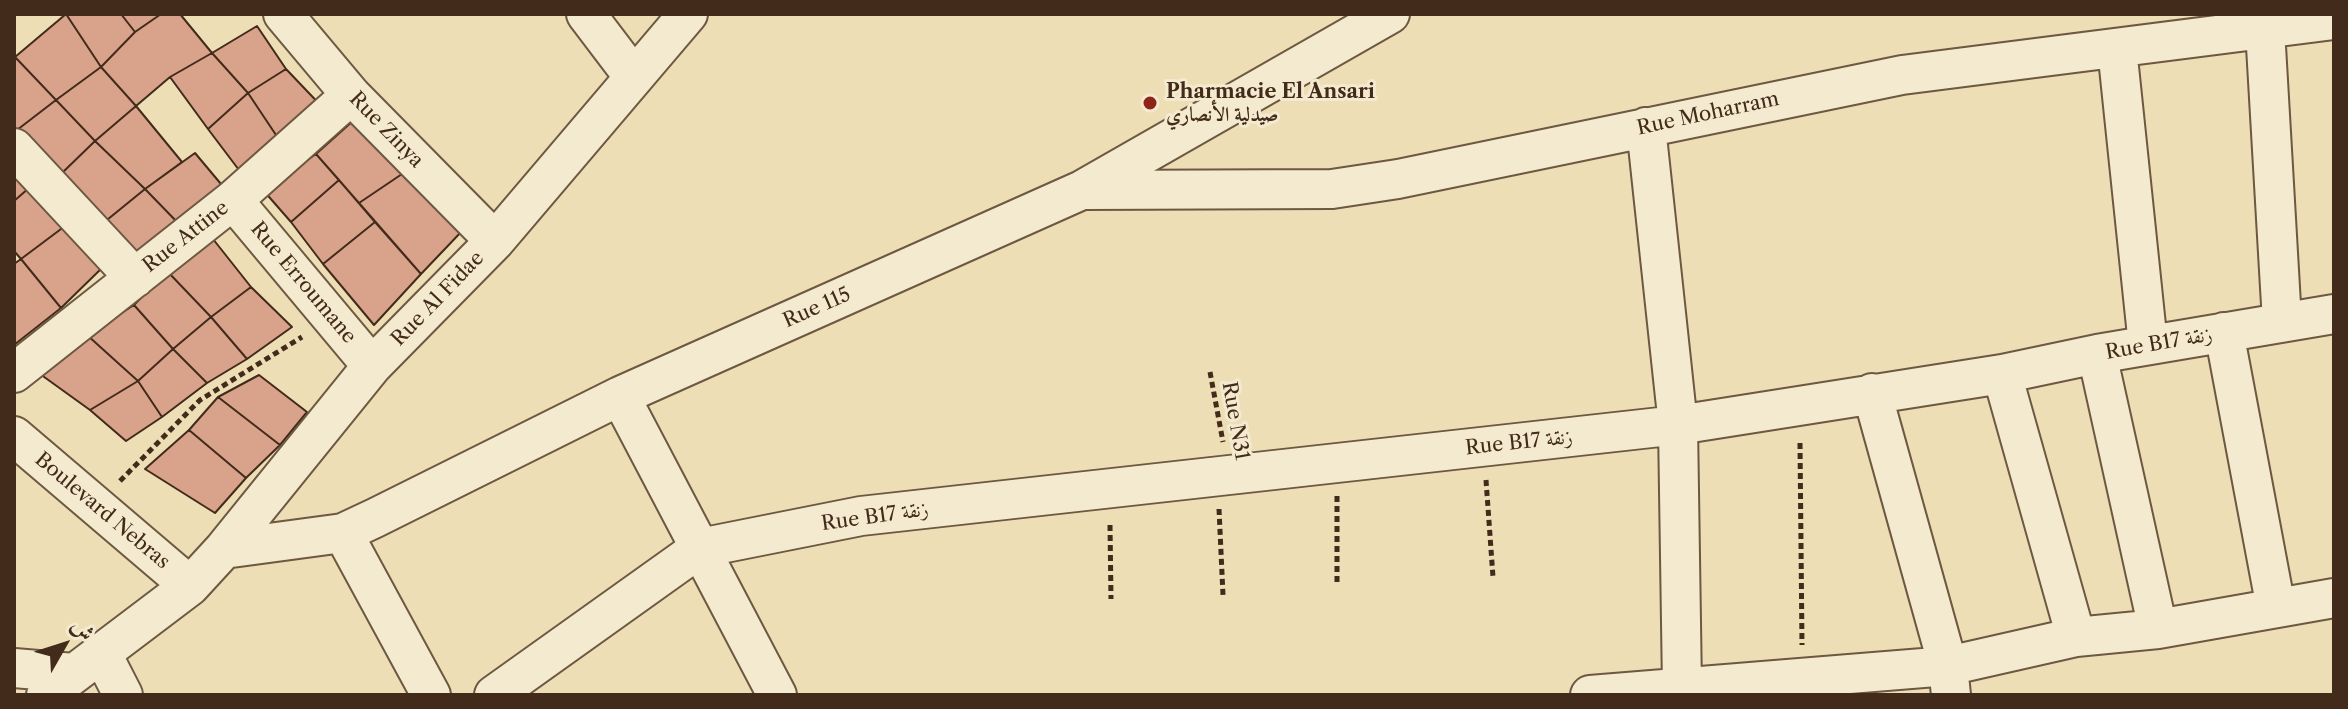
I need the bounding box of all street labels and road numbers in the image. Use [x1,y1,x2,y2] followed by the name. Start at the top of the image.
[344,87,428,173] street label: Rue Zinya
[1635,87,1781,141] street label: Rue Moharram
[138,196,234,278] street label: Rue Attine
[245,217,361,349] street label: Rue Erroumane
[387,247,489,351] street label: Rue Al Fidae
[780,283,854,333] street label: Rue 115
[2104,323,2214,365] street label: Rue B17 زنقة
[1216,380,1254,462] street label: Rue N31
[1464,425,1574,461] street label: Rue B17 زنقة
[30,448,174,574] street label: Boulevard Nebras
[820,498,930,536] street label: Rue B17 زنقة

